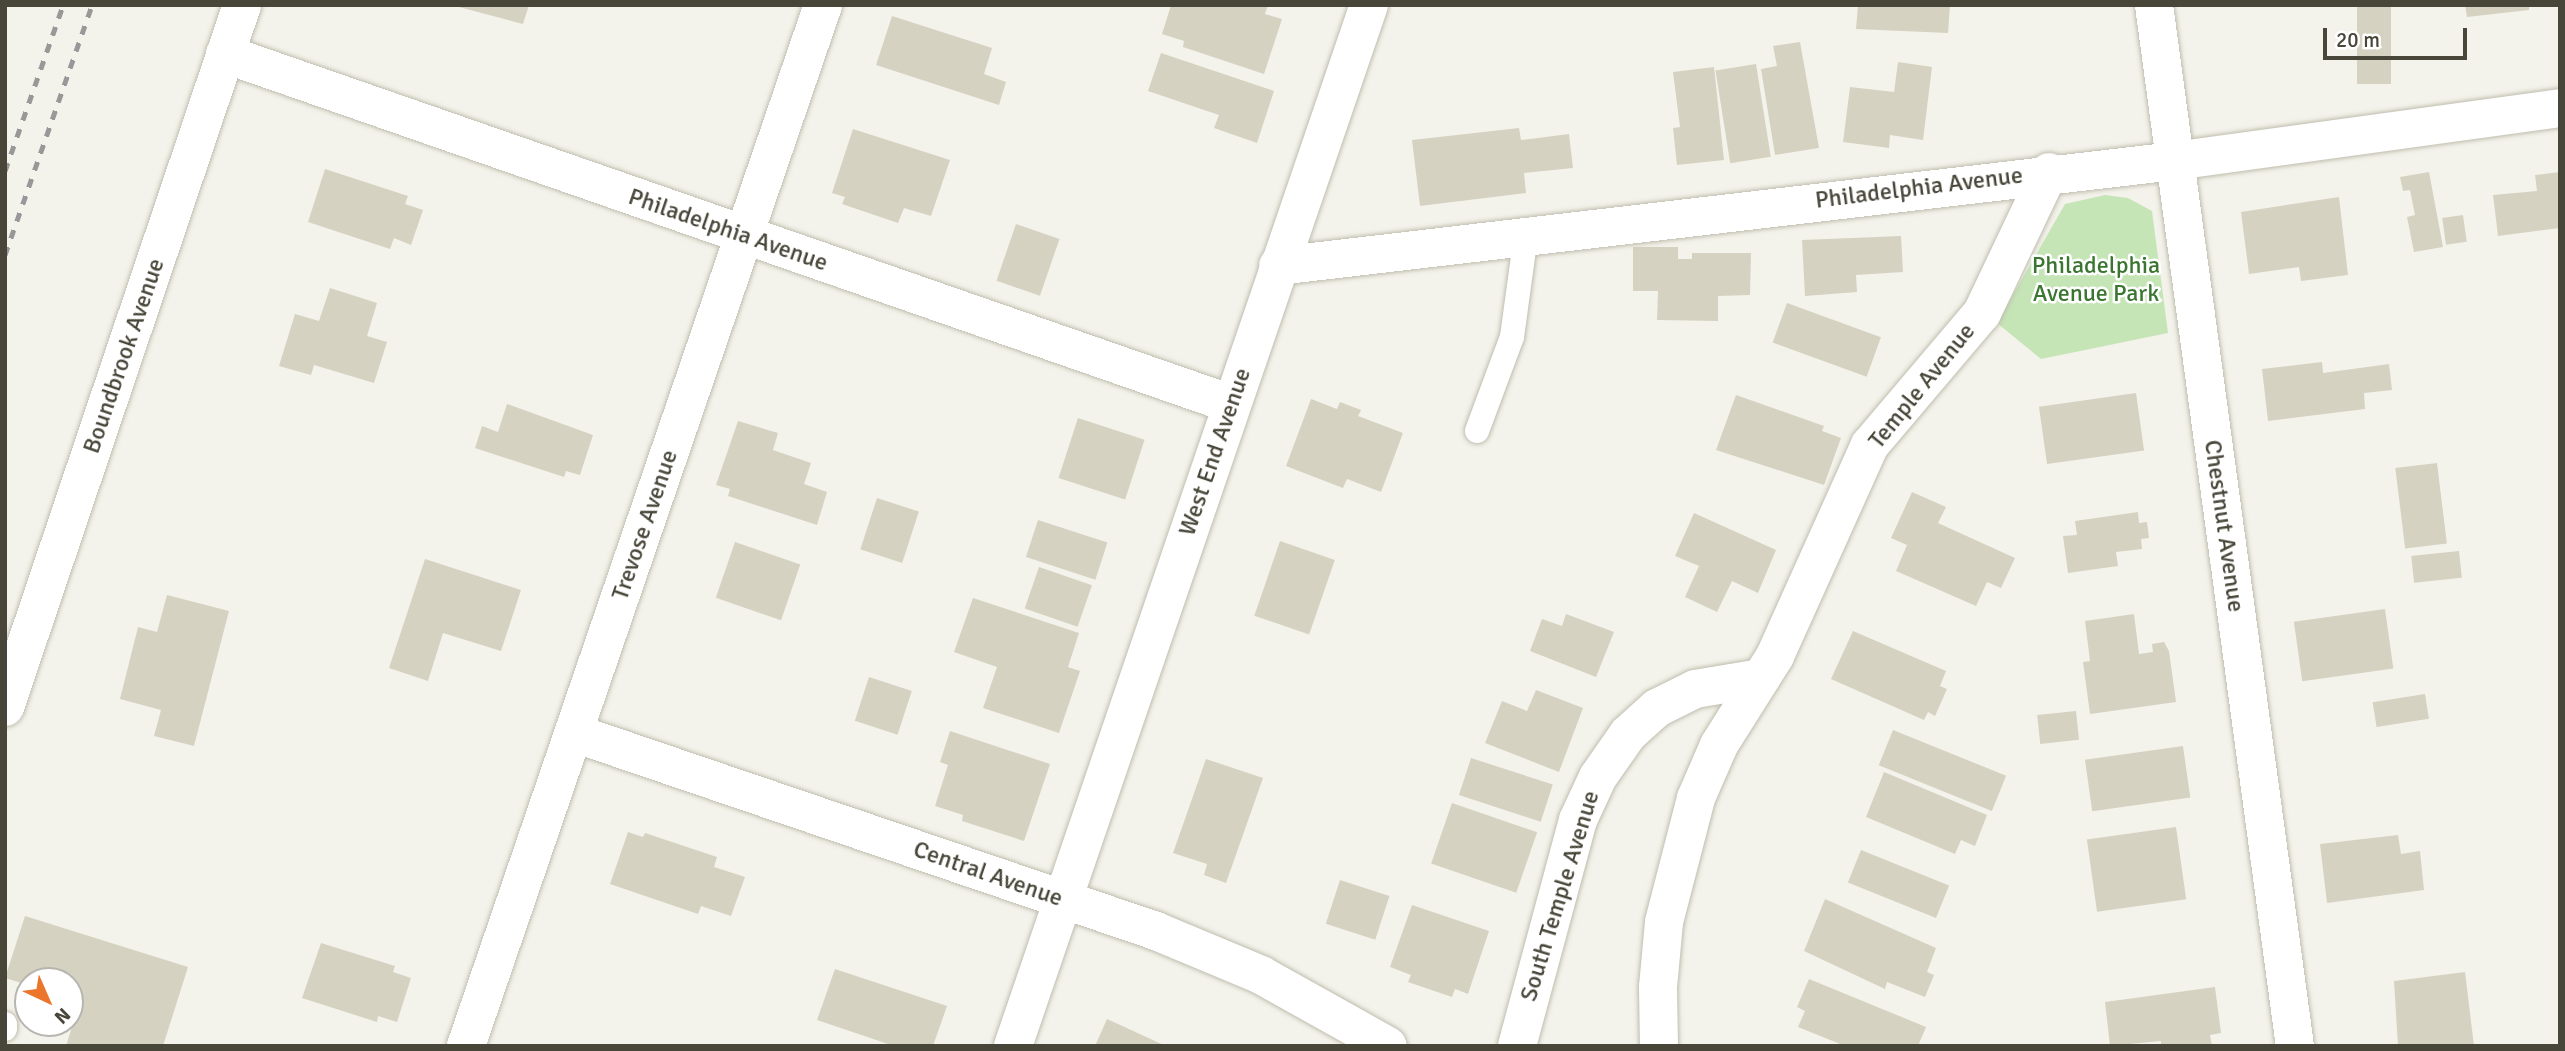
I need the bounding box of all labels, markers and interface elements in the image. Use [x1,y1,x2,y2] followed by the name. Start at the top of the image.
[2327,14,2470,58] scale bar
[2336,27,2380,53] text: 20 m
[1814,161,2024,215] street label: Philadelphia Avenue
[625,182,831,278] street label: Philadelphia Avenue
[2032,252,2160,308] park label: Philadelphia Avenue Park
[77,255,171,457] street label: Boundbrook Avenue
[1863,318,1981,454] street label: Temple Avenue
[1173,364,1257,540] street label: West End Avenue
[2198,438,2250,614] street label: Chestnut Avenue
[606,446,684,604] street label: Trevose Avenue
[1514,787,1606,1005] street label: South Temple Avenue
[910,835,1066,913] street label: Central Avenue
[14,967,84,1037] north arrow
[49,1002,75,1029] text: N

